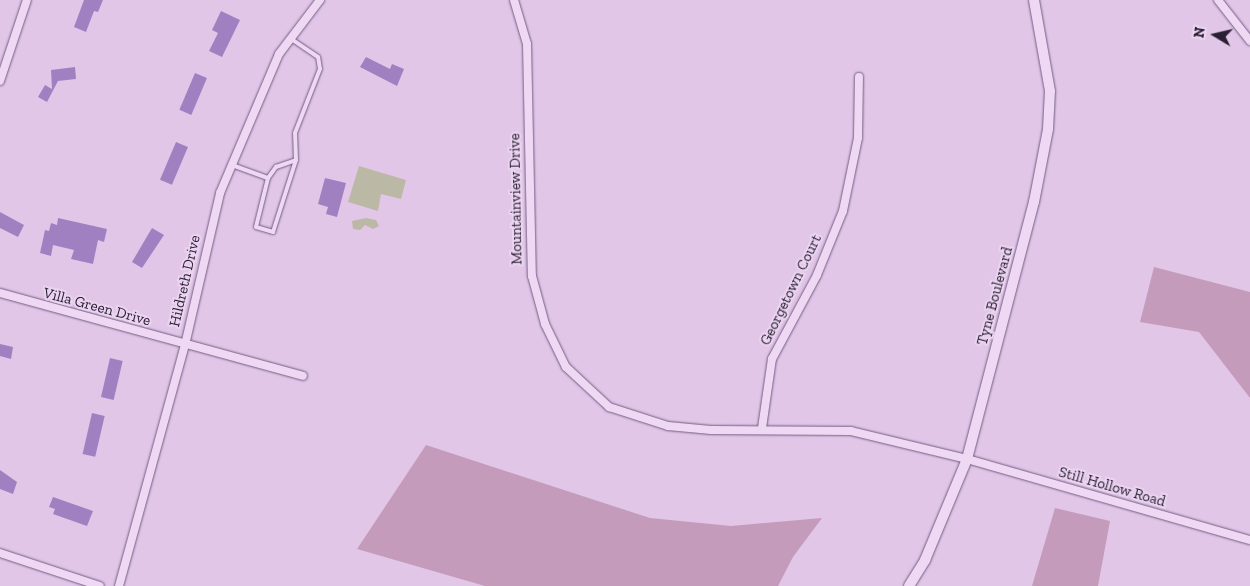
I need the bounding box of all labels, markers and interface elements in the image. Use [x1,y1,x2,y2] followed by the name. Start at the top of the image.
[1190,10,1240,60] north arrow
[1190,26,1209,39] text: N
[506,133,526,265] street label: Mountainview Drive
[756,232,826,348] street label: Georgetown Court
[166,233,204,329] street label: Hildreth Drive
[973,245,1017,347] street label: Tyne Boulevard
[41,284,153,330] street label: Villa Green Drive
[1056,463,1168,511] street label: Still Hollow Road

